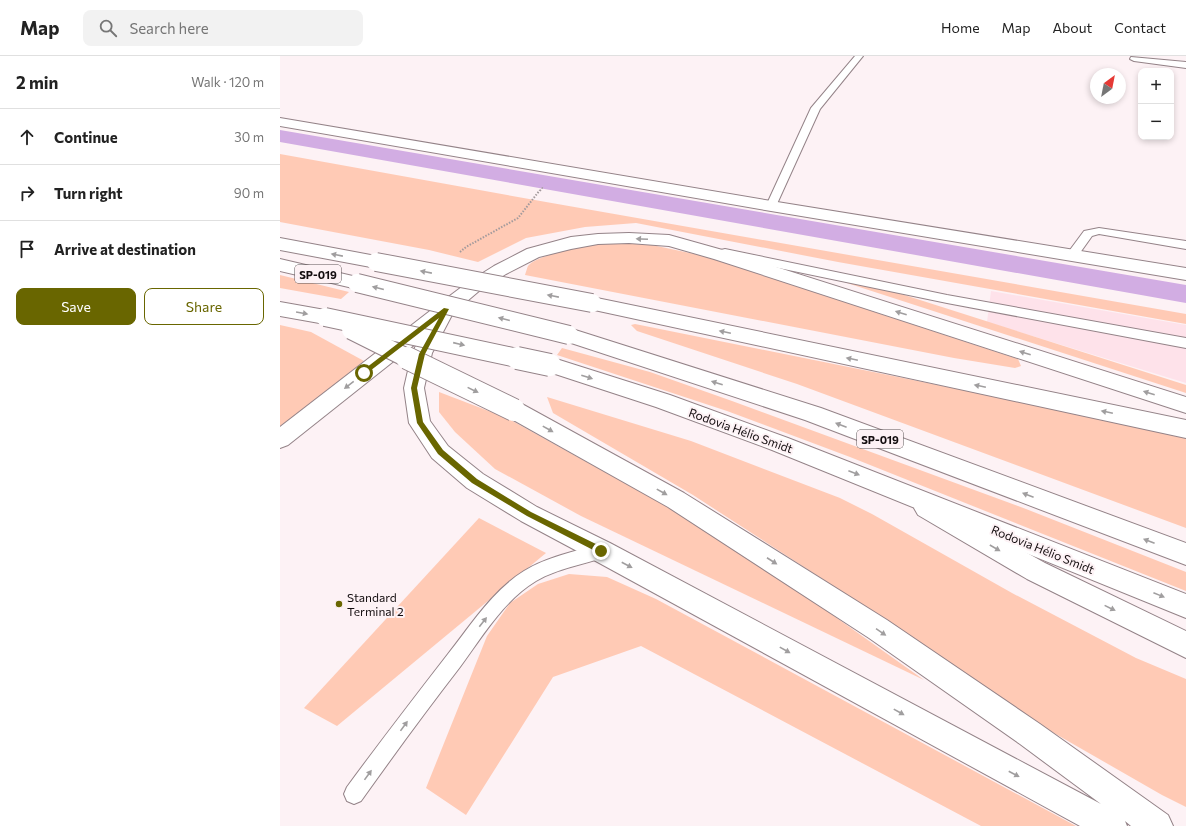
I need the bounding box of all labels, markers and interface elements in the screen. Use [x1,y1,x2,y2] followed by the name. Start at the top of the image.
[83,10,363,46] search box
[20,16,59,39] text: Map
[97,17,119,39] icon: search
[129,19,209,37] text: Search here
[941,19,980,36] text: Home
[1002,19,1030,36] text: Map
[1052,19,1092,36] text: About
[1114,19,1166,36] text: Contact
[1090,68,1126,104] north arrow
[1138,68,1174,140] map controls
[1138,68,1174,104] button: +
[16,72,58,93] text: 2 min
[191,74,264,90] text: Walk · 120 m
[1138,104,1174,140] button: −
[16,126,38,148] icon: ahead
[54,128,118,146] text: Continue
[234,129,264,145] text: 30 m
[16,182,38,204] icon: right
[54,184,123,202] text: Turn right
[234,185,264,201] text: 90 m
[636,236,648,243] one-way arrow
[16,238,38,260] icon: arrive
[54,240,196,258] text: Arrive at destination
[331,252,343,258] one-way arrow
[295,265,341,283] road number: SP-019
[419,268,432,274] one-way arrow
[372,285,384,291] one-way arrow
[16,288,136,325] button: Save
[144,288,264,325] button: Share
[547,293,559,299] one-way arrow
[296,310,308,316] one-way arrow
[895,310,907,316] one-way arrow
[498,315,511,321] one-way arrow
[719,328,731,334] one-way arrow
[453,342,465,348] one-way arrow
[1019,350,1031,356] one-way arrow
[846,355,859,361] one-way arrow
[355,364,373,382] route start
[581,374,593,380] one-way arrow
[344,380,355,389] one-way arrow
[711,380,723,386] one-way arrow
[973,382,986,388] one-way arrow
[467,386,479,393] one-way arrow
[1143,390,1155,396] one-way arrow
[687,405,795,455] street label: Rodovia Hélio Smidt
[1101,409,1113,415] one-way arrow
[834,421,846,427] one-way arrow
[542,425,554,432] one-way arrow
[857,430,903,448] road number: SP-019
[848,470,860,476] one-way arrow
[656,489,668,495] one-way arrow
[1021,491,1033,497] one-way arrow
[989,522,1097,576] street label: Rodovia Hélio Smidt
[1143,537,1155,543] one-way arrow
[592,542,610,560] route end
[989,544,1001,551] one-way arrow
[767,557,777,565] one-way arrow
[621,561,632,568] one-way arrow
[347,590,404,618] place label: Standard Terminal 2
[1153,592,1165,598] one-way arrow
[334,599,344,609] marker: Standard Terminal 2
[1105,605,1116,611] one-way arrow
[479,617,487,628] one-way arrow
[875,628,887,635] one-way arrow
[779,647,791,654] one-way arrow
[893,709,905,716] one-way arrow
[400,720,408,731] one-way arrow
[363,770,372,781] one-way arrow
[1008,771,1019,778] one-way arrow

